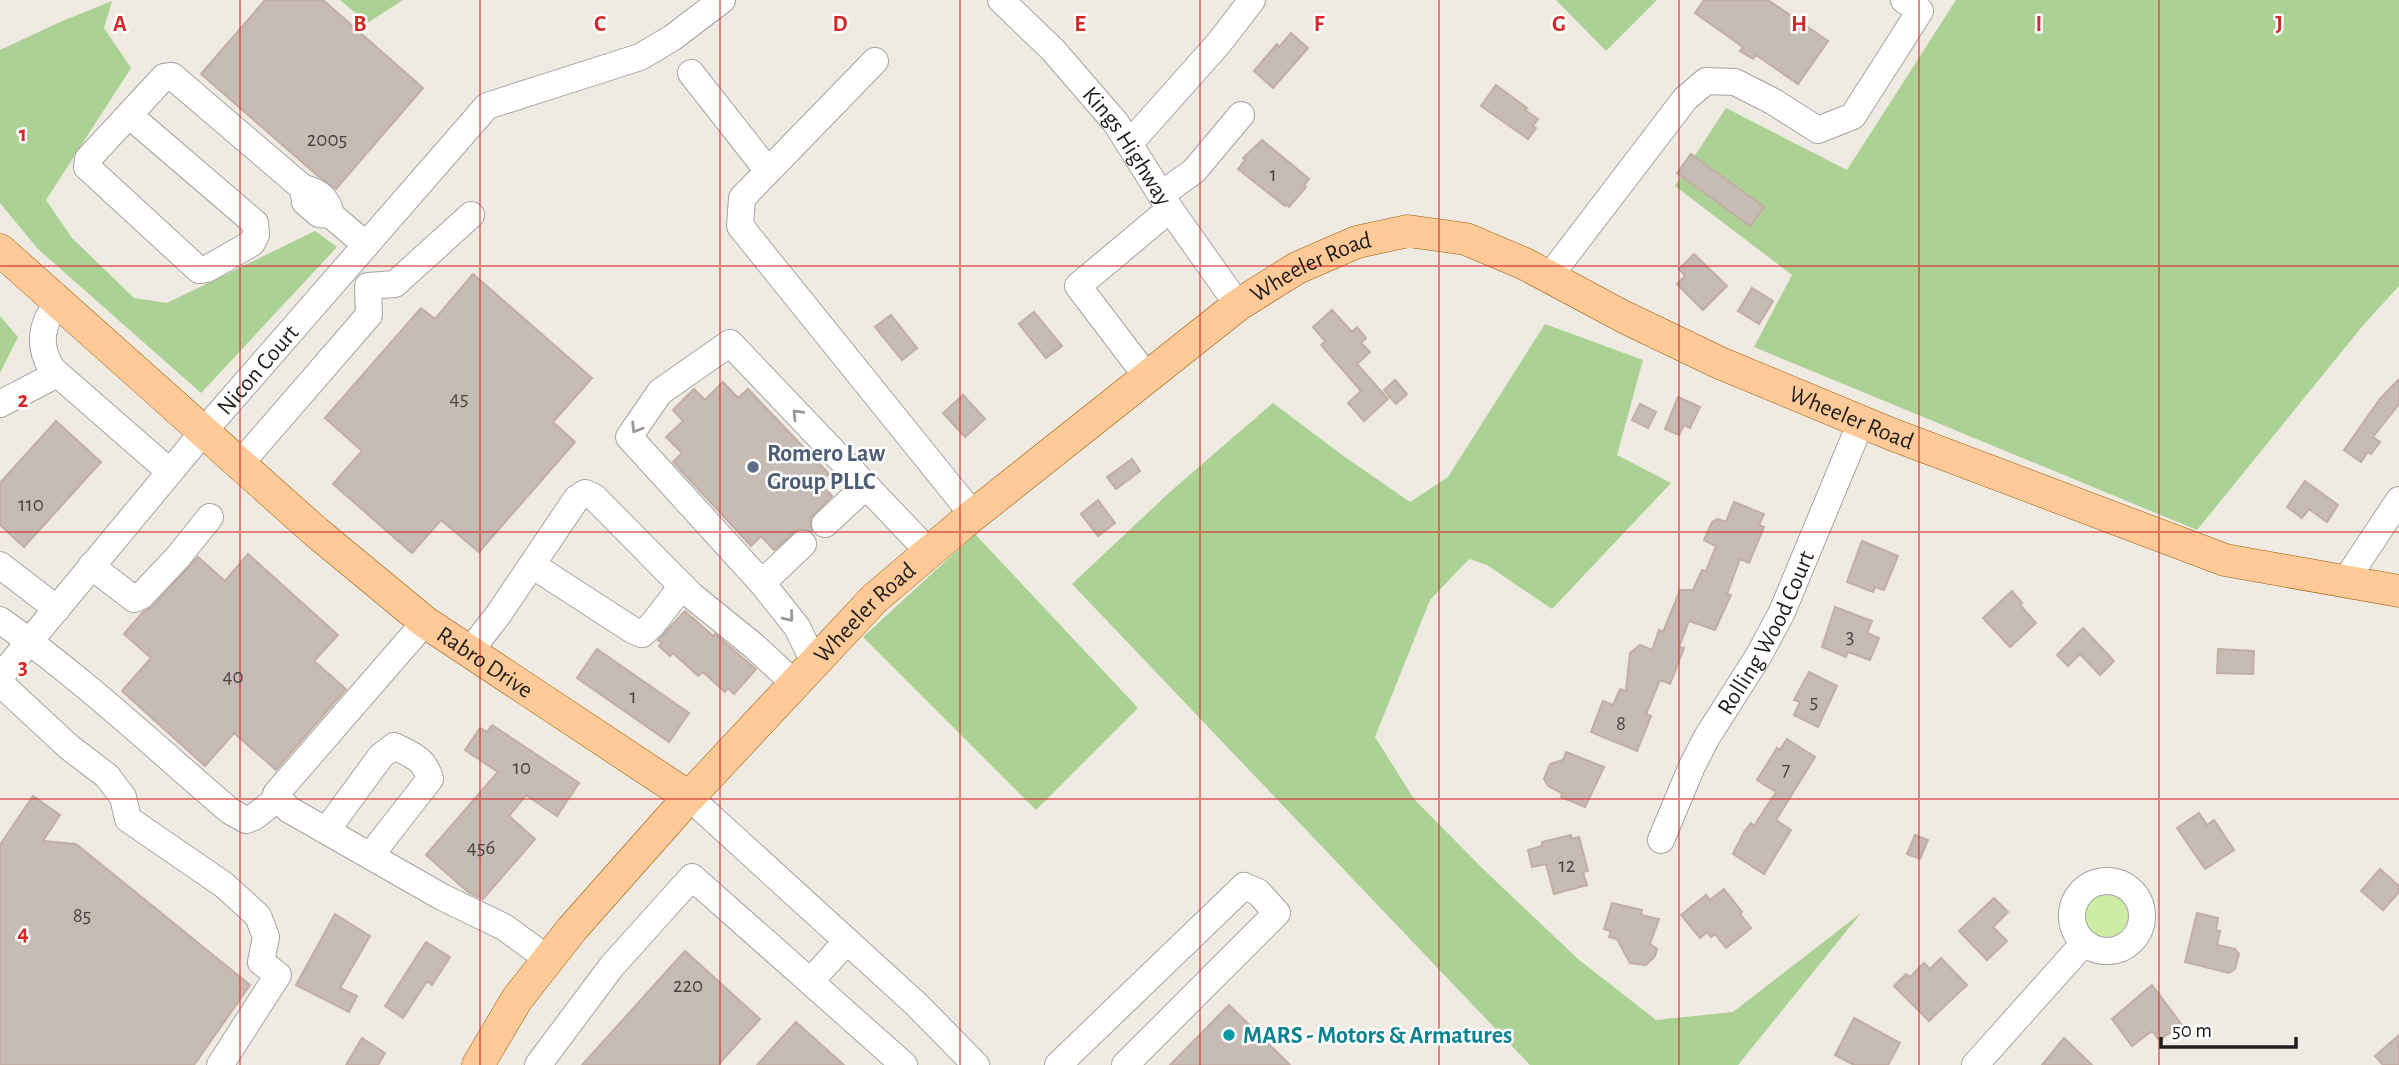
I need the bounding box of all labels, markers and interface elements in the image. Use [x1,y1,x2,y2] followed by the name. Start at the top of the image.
[113,13,127,36] text: A
[353,13,367,36] text: B
[594,13,606,36] text: C
[832,13,848,36] text: D
[1074,13,1086,36] text: E
[1314,13,1325,36] text: F
[1552,13,1566,36] text: G
[1791,13,1807,36] text: H
[2036,13,2042,36] text: I
[2275,13,2283,36] text: J
[1077,83,1176,210] street label: Kings Highway
[19,123,27,146] text: 1
[307,129,347,150] house number: 2005
[1269,164,1277,185] house number: 1
[1246,228,1374,307] street label: Wheeler Road
[213,320,304,420] street label: Nicon Court
[1785,382,1917,454] street label: Wheeler Road
[450,388,468,409] house number: 45
[18,389,29,412] text: 2
[793,409,806,422] one-way arrow
[631,420,644,433] one-way arrow
[767,442,885,494] place label: Romero Law Group PLLC
[745,459,761,475] marker: Romero Law Group PLLC
[18,494,44,515] house number: 110
[1713,547,1819,719] street label: Rolling Wood Court
[810,558,921,668] street label: Wheeler Road
[781,608,793,621] one-way arrow
[432,622,537,703] street label: Rabro Drive
[1846,626,1854,647] house number: 3
[18,656,28,679] text: 3
[222,666,244,687] house number: 40
[629,686,637,707] house number: 1
[1810,691,1818,712] house number: 5
[1616,713,1626,734] house number: 8
[513,757,531,778] house number: 10
[1782,759,1791,780] house number: 7
[467,837,495,858] house number: 456
[1559,855,1575,876] house number: 12
[73,905,91,926] house number: 85
[17,922,29,945] text: 4
[673,975,703,996] house number: 220
[2161,1006,2296,1050] scale bar
[2172,1020,2212,1041] text: 50 m
[1243,1024,1512,1048] place label: MARS - Motors & Armatures
[1221,1027,1237,1043] marker: MARS - Motors & Armatures

